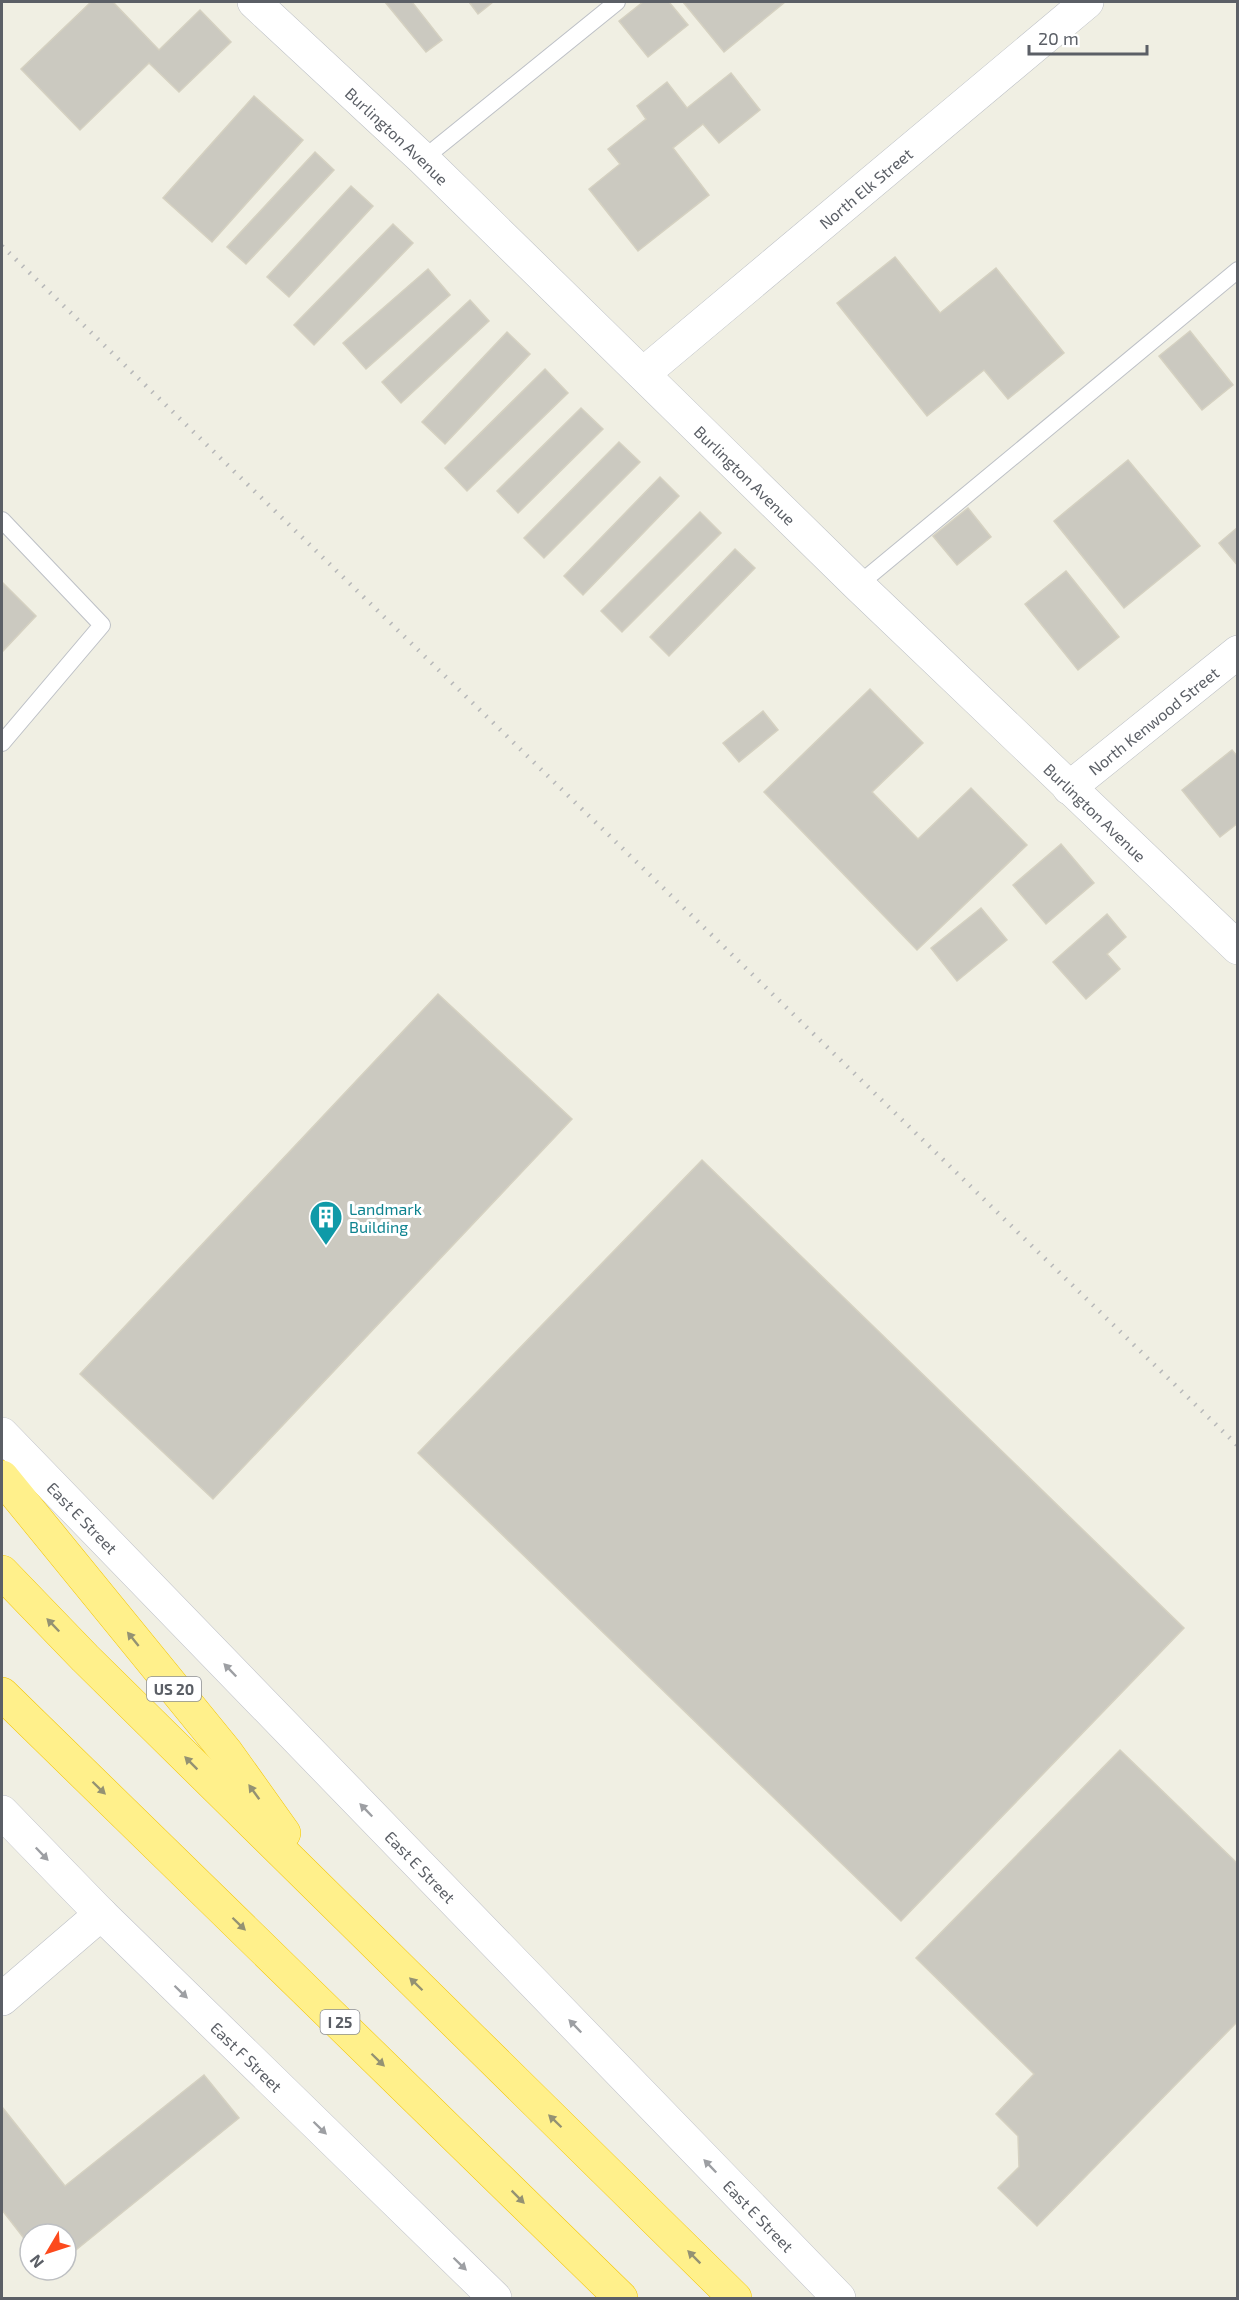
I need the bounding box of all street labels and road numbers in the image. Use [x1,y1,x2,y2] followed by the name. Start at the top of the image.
[342,83,453,188] street label: Burlington Avenue
[815,143,916,232] street label: North Elk Street
[691,421,800,528] street label: Burlington Avenue
[1084,662,1222,778] street label: North Kenwood Street
[1041,759,1150,865] street label: Burlington Avenue
[44,1477,122,1557] street label: East E Street
[147,1677,201,1701] road number: US 20
[382,1826,460,1906] street label: East E Street
[320,2010,360,2034] road number: I 25
[207,2017,287,2095] street label: East F Street
[720,2176,798,2255] street label: East E Street

